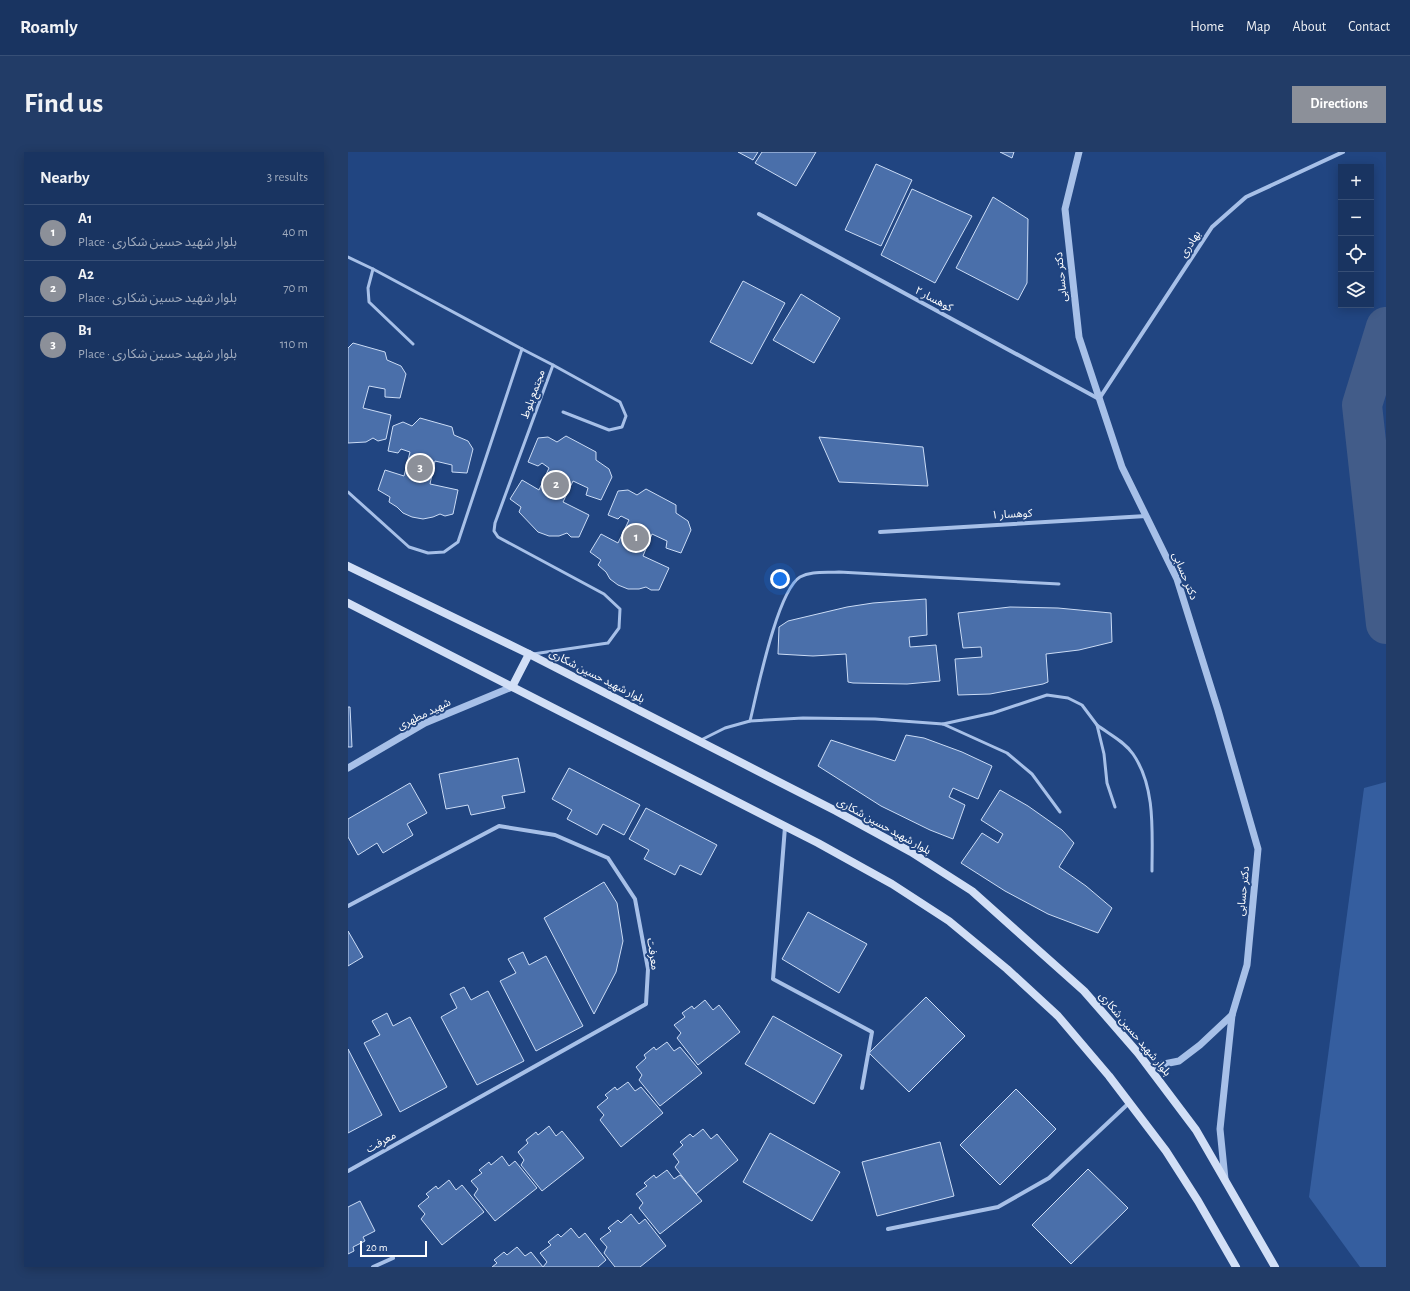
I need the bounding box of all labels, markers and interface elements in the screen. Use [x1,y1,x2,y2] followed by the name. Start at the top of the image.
[20,18,78,37] text: Roamly
[1190,20,1224,34] text: Home
[1246,20,1270,34] text: Map
[1292,20,1326,34] text: About
[1348,20,1390,34] text: Contact
[1292,86,1386,123] button: Directions
[24,90,103,118] text: Find us
[1338,164,1374,308] map controls
[1338,164,1374,200] button: +
[40,169,90,186] text: Nearby
[267,171,308,184] text: 3 results
[1338,200,1374,236] button: −
[78,211,92,226] text: A1
[51,226,55,239] text: 1
[282,226,308,239] text: 40 m
[1177,229,1203,260] street label: بهادری
[78,236,237,249] text: Place · بلوار شهید حسین شکاری
[1338,236,1374,272] button: locate
[1053,251,1070,303] street label: دکتر حسابی
[78,267,94,282] text: A2
[1338,272,1374,308] button: layers
[50,282,56,295] text: 2
[283,282,308,295] text: 70 m
[913,285,955,315] street label: کوهسار ۲
[78,292,237,305] text: Place · بلوار شهید حسین شکاری
[78,323,92,338] text: B1
[50,338,56,351] text: 3
[280,338,308,351] text: 110 m
[78,348,237,361] text: Place · بلوار شهید حسین شکاری
[519,368,549,421] street label: مجتمع بلوط
[407,453,433,483] pin: 3
[543,470,569,500] pin: 2
[991,507,1033,522] street label: کوهسار ۱
[623,523,649,553] pin: 1
[1170,551,1199,602] street label: دکتر حسابی
[770,569,790,589] your location
[547,647,647,706] street label: بلوار شهید حسین شکاری
[396,696,453,733] street label: شهید مطهری
[835,796,933,857] street label: بلوار شهید حسین شکاری
[1235,865,1252,917] street label: دکتر حسابی
[644,937,661,971] street label: معرفت
[1096,990,1173,1079] street label: بلوار شهید حسین شکاری
[364,1129,399,1156] street label: معرفت
[360,1239,427,1258] scale bar
[366,1242,387,1253] text: 20 m

